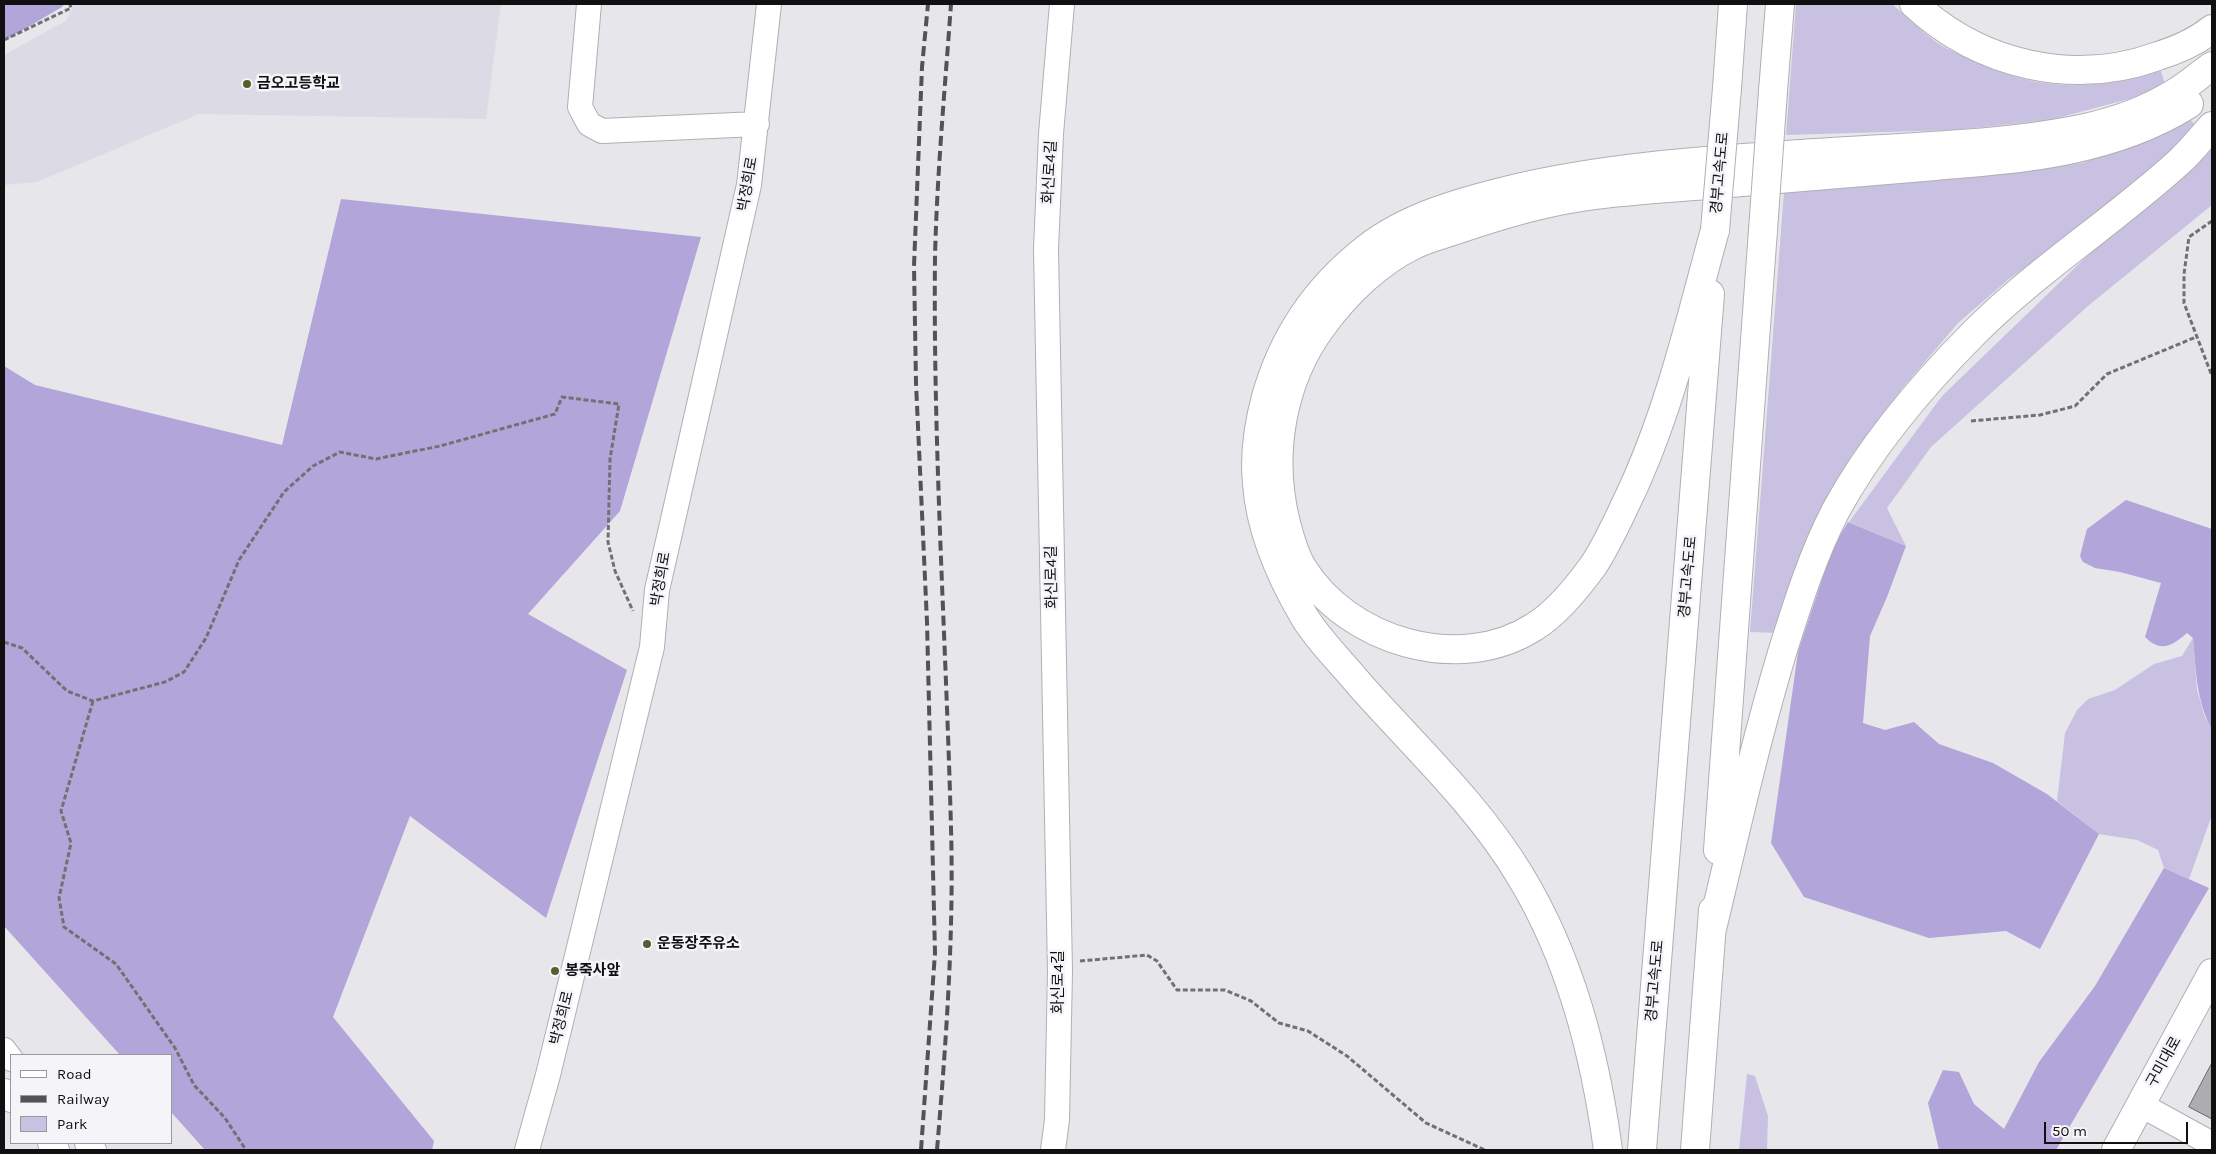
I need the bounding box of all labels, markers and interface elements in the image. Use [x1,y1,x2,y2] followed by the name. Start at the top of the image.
[257,75,340,93] place label: 금오고등학교
[241,78,253,90] marker: 금오고등학교
[1707,131,1733,215] street label: 경부고속도로
[1039,140,1061,204] street label: 화신로4길
[734,155,762,213] street label: 박정희로
[1675,535,1701,619] street label: 경부고속도로
[1042,545,1062,609] street label: 화신로4길
[647,550,675,608] street label: 박정희로
[657,935,740,953] place label: 운동장주유소
[641,938,653,950] marker: 운동장주유소
[1642,939,1668,1023] street label: 경부고속도로
[1050,950,1068,1014] street label: 화신로4길
[565,962,620,980] place label: 봉죽사앞
[549,965,561,977] marker: 봉죽사앞
[547,989,577,1047] street label: 박정희로
[2143,1033,2185,1091] street label: 구미대로
[10,1054,172,1144] legend
[57,1065,92,1083] text: Road
[57,1090,109,1108] text: Railway
[2046,1112,2190,1144] scale bar
[57,1115,87,1133] text: Park
[2052,1122,2087,1140] text: 50 m

